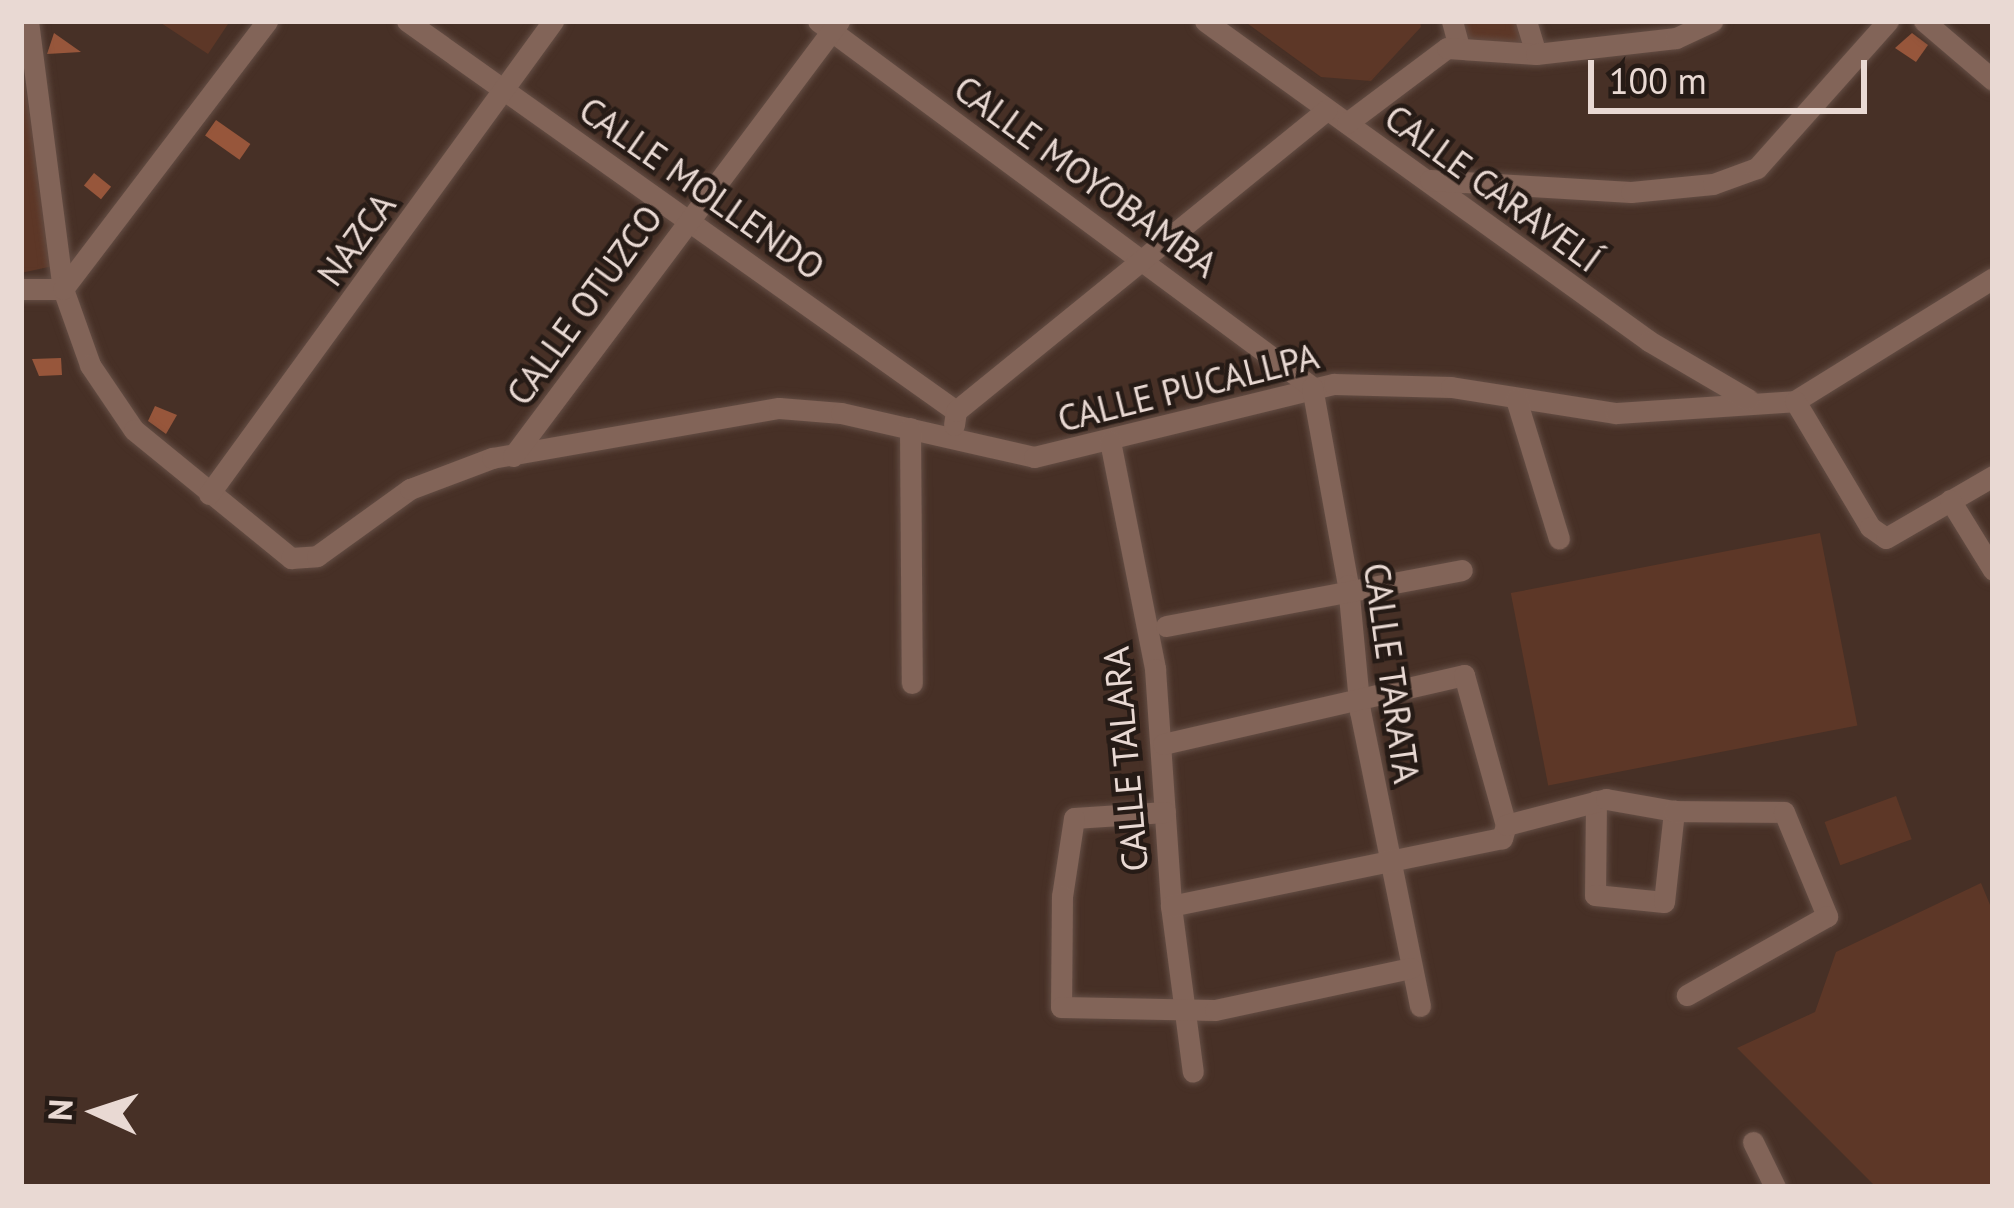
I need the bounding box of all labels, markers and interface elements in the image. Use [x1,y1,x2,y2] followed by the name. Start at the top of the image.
[1594,36,1873,110] scale bar
[1609,57,1707,104] text: 100 m
[946,66,1226,286] street label: CALLE MOYOBAMBA
[571,87,833,289] street label: CALLE MOLLENDO
[1377,95,1609,281] street label: CALLE CARAVELÍ
[308,184,404,294] street label: NAZCA
[497,197,671,413] street label: CALLE OTUZCO
[1053,334,1323,440] street label: CALLE PUCALLPA
[1355,560,1429,786] street label: CALLE TARATA
[1094,644,1156,874] street label: CALLE TALARA
[36,1052,156,1172] north arrow
[38,1098,82,1122] text: N

